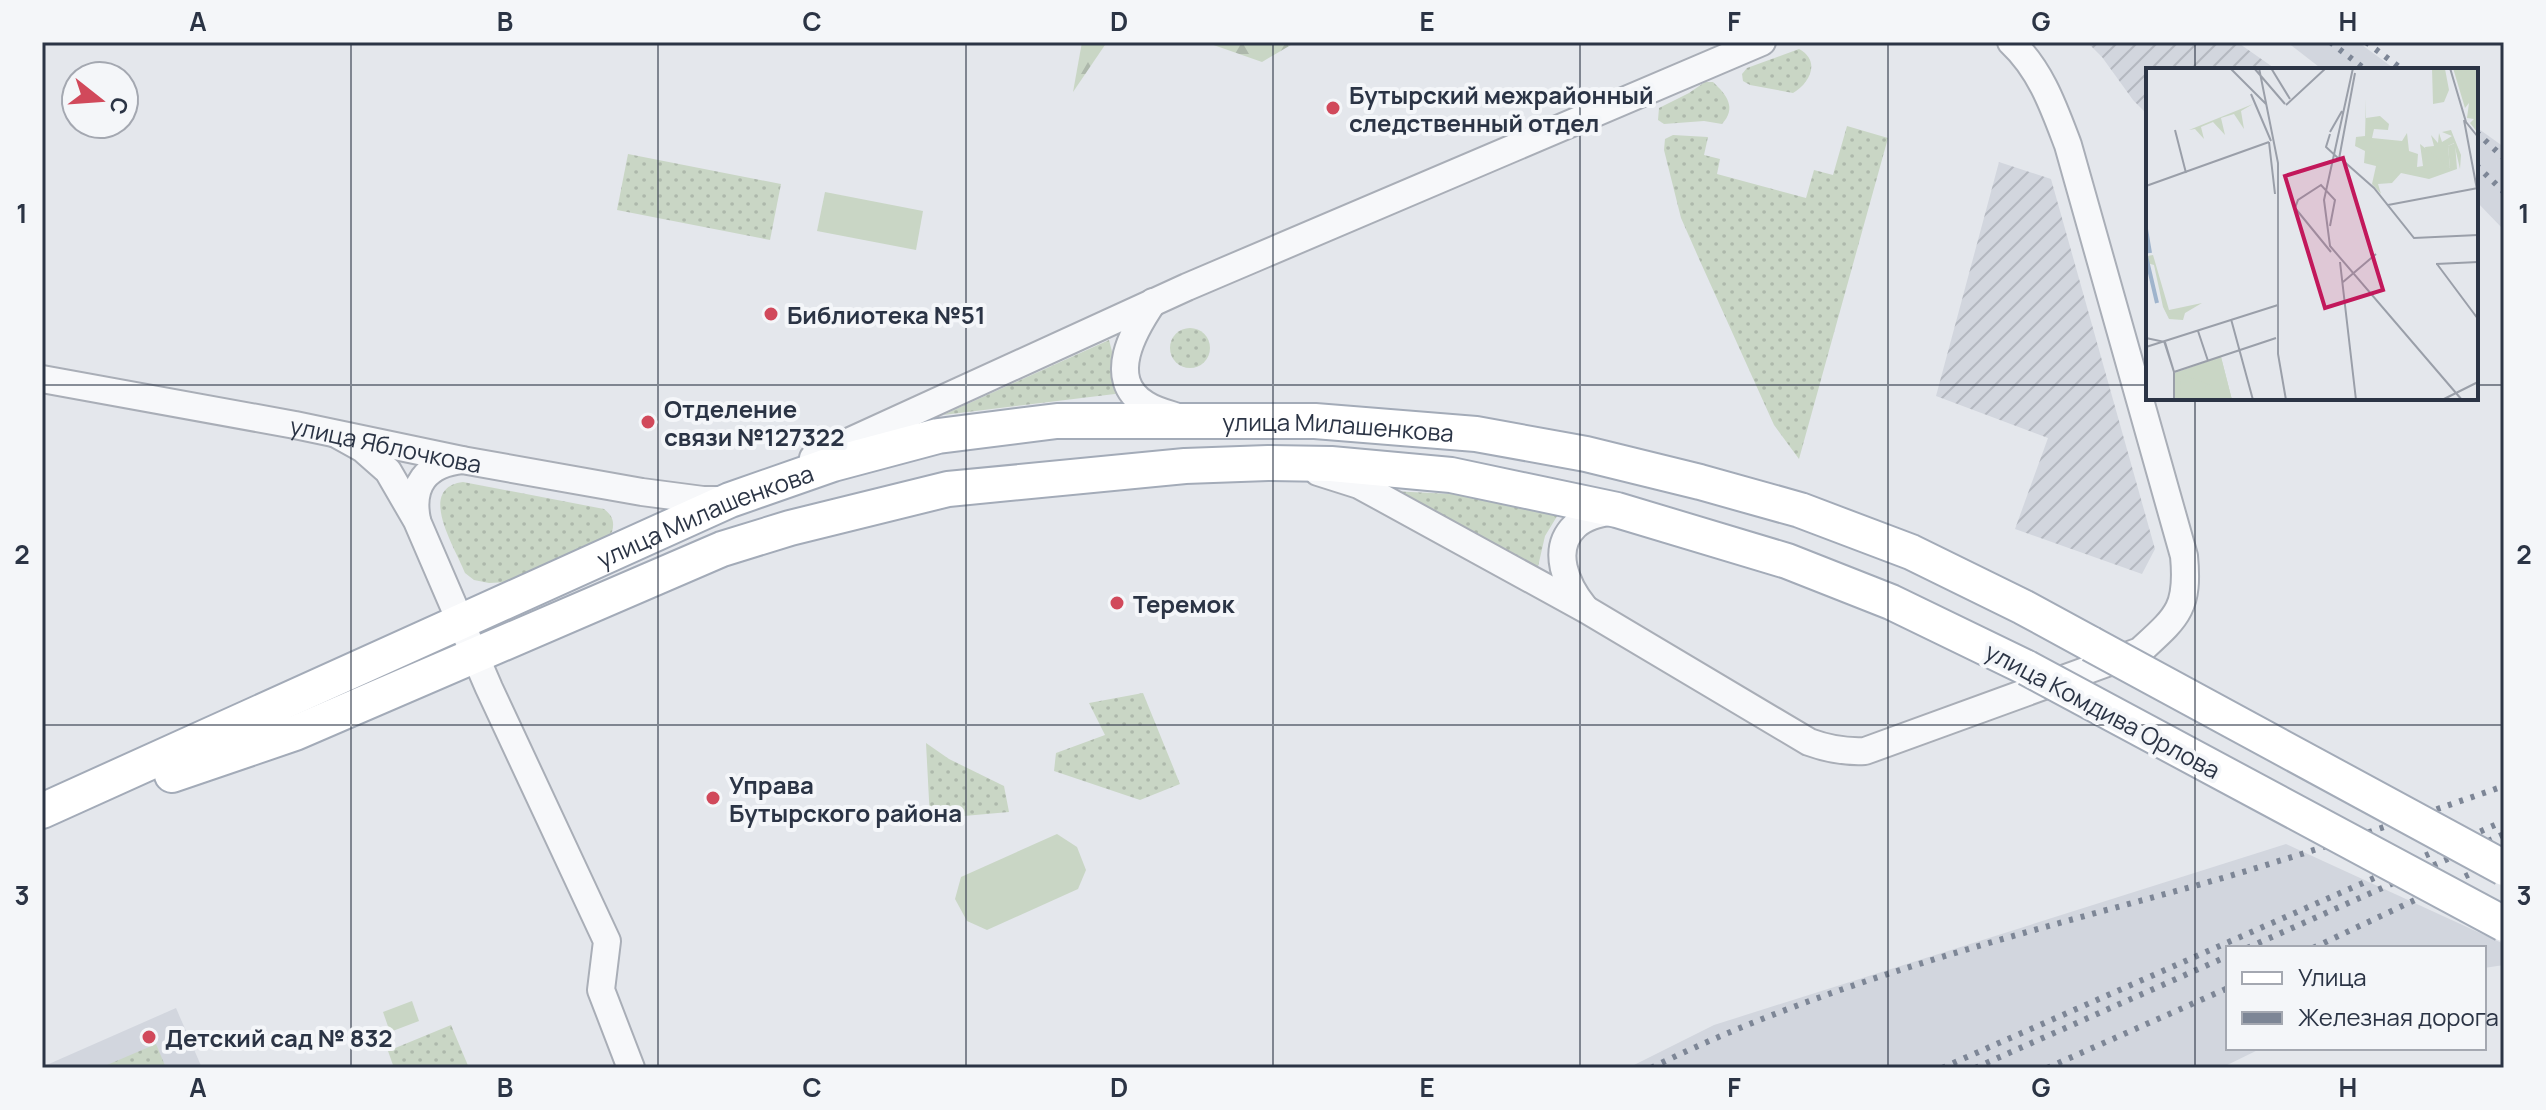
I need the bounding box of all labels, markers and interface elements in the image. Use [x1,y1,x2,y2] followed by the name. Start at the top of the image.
[189,3,207,39] text: A
[497,3,513,39] text: B
[802,3,822,39] text: C
[1110,3,1128,39] text: D
[1419,3,1435,39] text: E
[1727,3,1741,39] text: F
[2031,3,2051,39] text: G
[2339,3,2357,39] text: H
[60,60,140,140] north arrow
[2146,68,2478,400] inset map
[1349,78,1654,139] place label: Бутырский межрайонный следственный отдел
[102,94,136,118] text: С
[1324,99,1342,117] marker: Бутырский межрайонный следственный отдел
[16,195,28,231] text: 1
[2518,195,2530,231] text: 1
[787,298,985,331] place label: Библиотека №51
[762,305,780,323] marker: Библиотека №51
[664,392,844,453] place label: Отделение связи №127322
[1222,405,1455,449] street label: улица Милашенкова
[287,408,484,480] street label: улица Яблочкова
[639,413,657,431] marker: Отделение связи №127322
[591,456,818,575] street label: улица Милашенкова
[14,536,30,572] text: 2
[2516,536,2532,572] text: 2
[1133,587,1235,620] place label: Теремок
[1108,594,1126,612] marker: Теремок
[1980,634,2226,786] street label: улица Комдива Орлова
[729,768,962,829] place label: Управа Бутырского района
[704,789,722,807] marker: Управа Бутырского района
[14,877,30,913] text: 3
[2516,877,2532,913] text: 3
[2226,946,2486,1050] legend
[2298,960,2367,993] text: Улица
[2298,1000,2499,1033] text: Железная дорога
[165,1021,393,1054] place label: Детский сад № 832
[140,1028,158,1046] marker: Детский сад № 832
[189,1069,207,1105] text: A
[497,1069,513,1105] text: B
[802,1069,822,1105] text: C
[1110,1069,1128,1105] text: D
[1419,1069,1435,1105] text: E
[1727,1069,1741,1105] text: F
[2031,1069,2051,1105] text: G
[2339,1069,2357,1105] text: H

